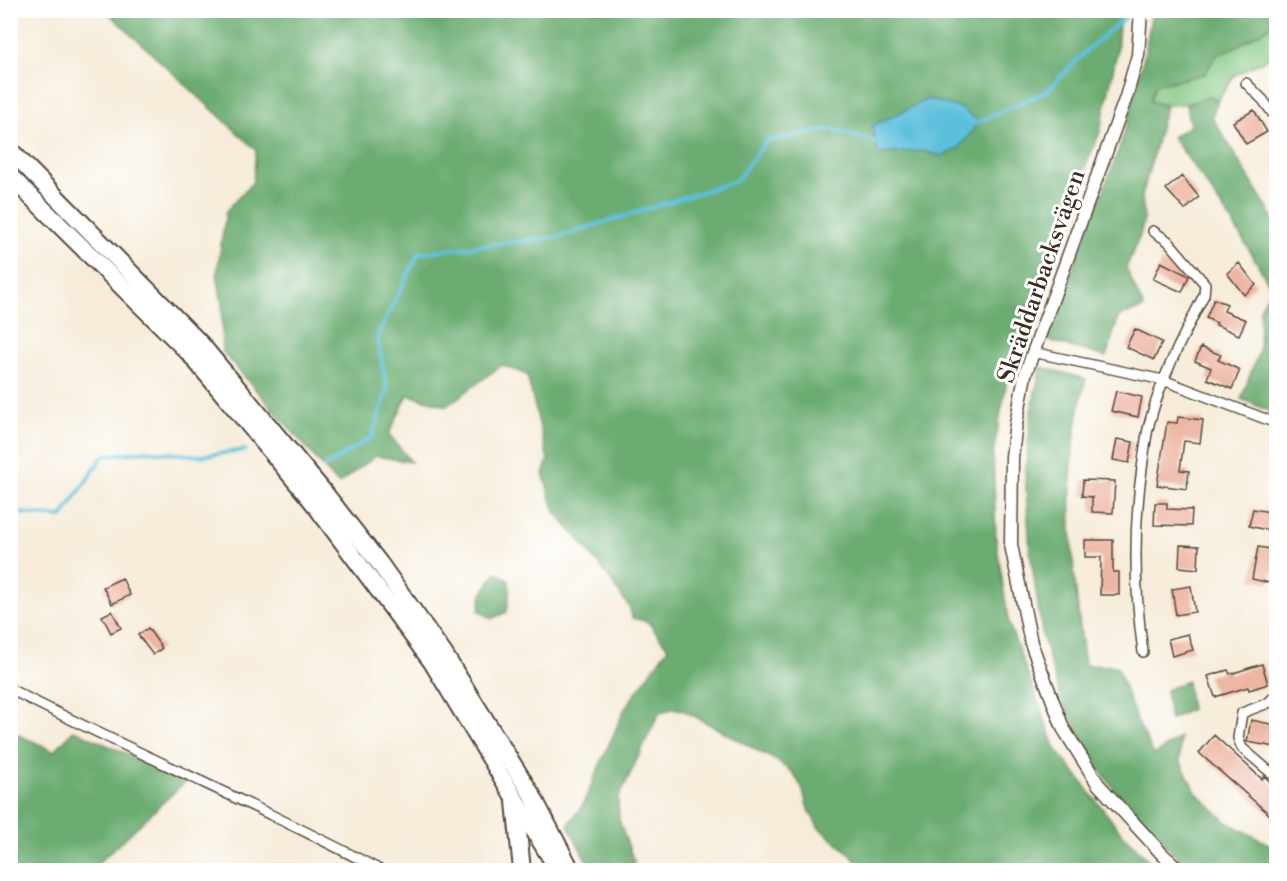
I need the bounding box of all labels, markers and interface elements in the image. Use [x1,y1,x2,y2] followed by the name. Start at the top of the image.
[991,166,1092,387] street label: Skräddarbacksvägen

